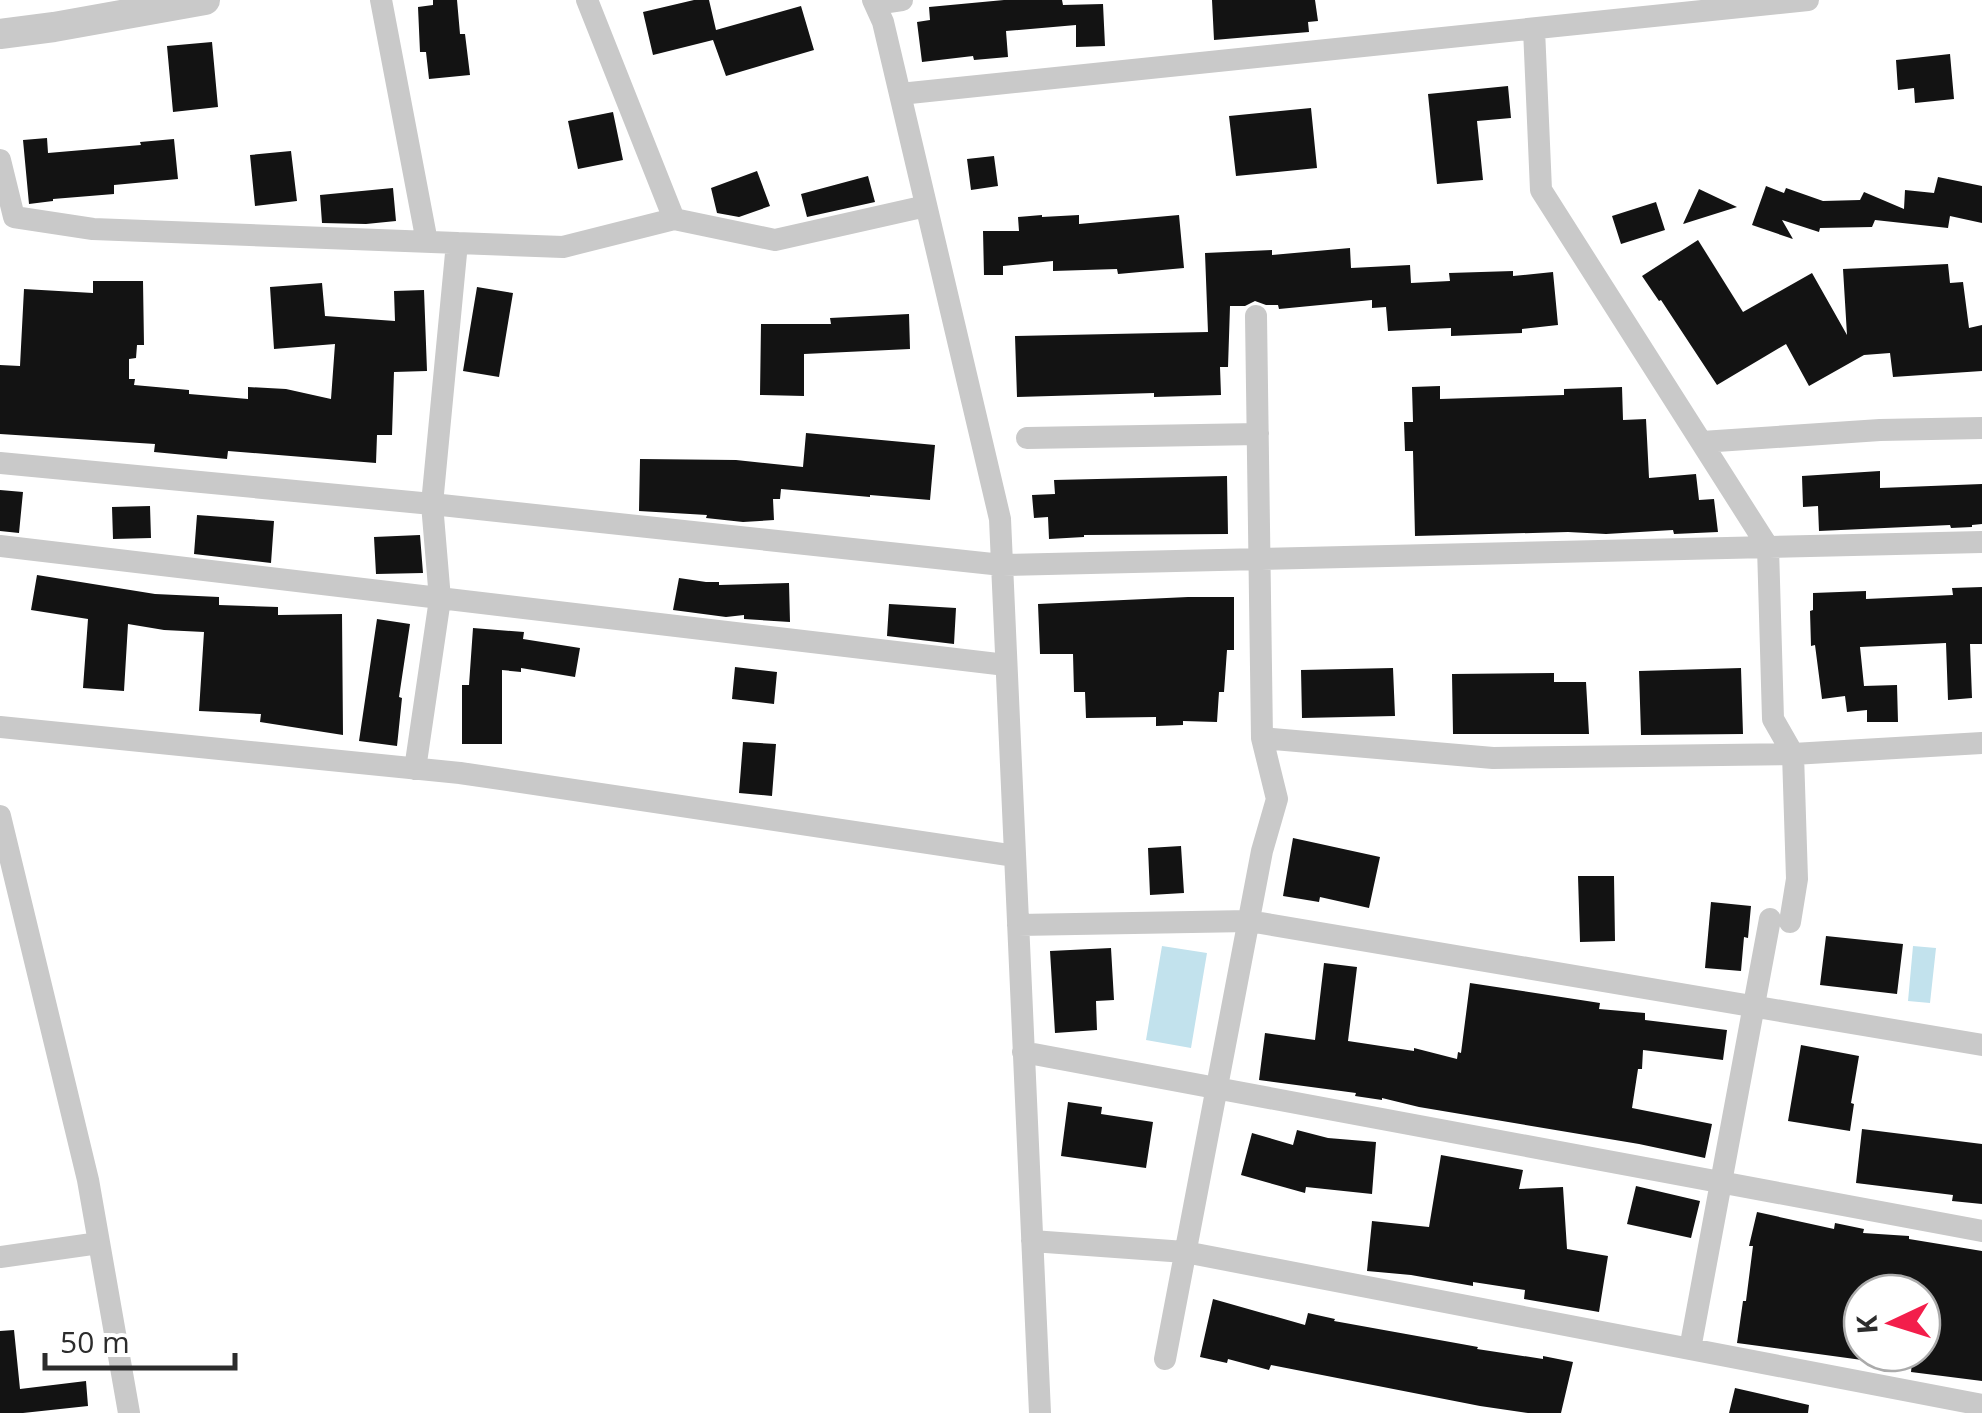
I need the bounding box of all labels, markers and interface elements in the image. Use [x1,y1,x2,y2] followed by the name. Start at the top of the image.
[1842,1273,1942,1373] north arrow
[45,1308,235,1370] scale bar
[1846,1314,1886,1335] text: K
[60,1321,130,1362] text: 50 m

